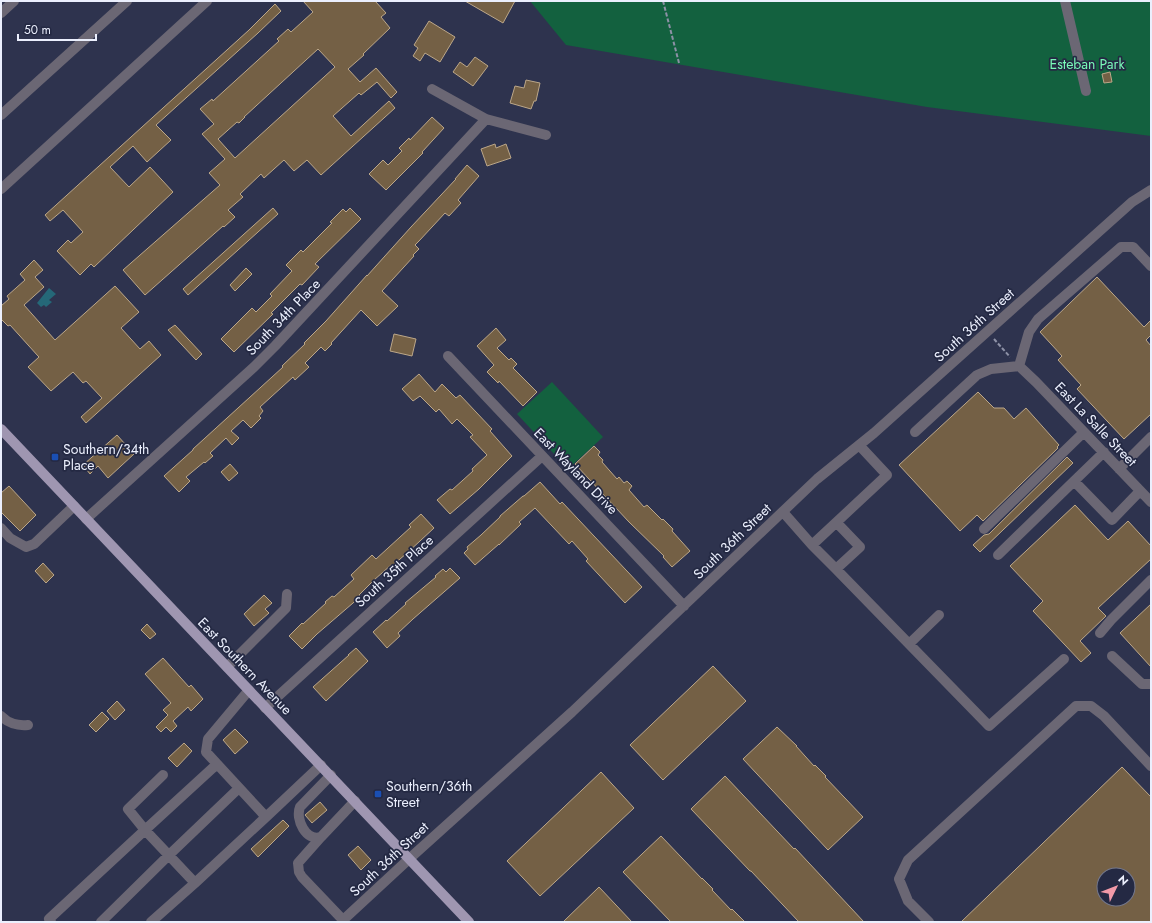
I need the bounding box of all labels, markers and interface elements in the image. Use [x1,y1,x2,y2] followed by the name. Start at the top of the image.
[18,16,96,42] scale bar
[24,21,51,39] text: 50 m
[1049,54,1125,74] park label: Esteban Park
[241,274,325,360] street label: South 34th Place
[930,283,1019,366] street label: South 36th Street
[1050,377,1142,471] street label: East La Salle Street
[529,423,623,519] street label: East Wayland Drive
[63,439,149,475] place label: Southern/34th Place
[50,452,60,462] marker: Southern/34th Place
[689,498,776,583] street label: South 36th Street
[350,530,438,612] street label: South 35th Place
[193,613,297,719] street label: East Southern Avenue
[386,776,472,812] place label: Southern/36th Street
[373,789,383,799] marker: Southern/36th Street
[345,817,433,901] street label: South 36th Street
[1096,867,1136,907] north arrow
[1114,872,1132,889] text: N

